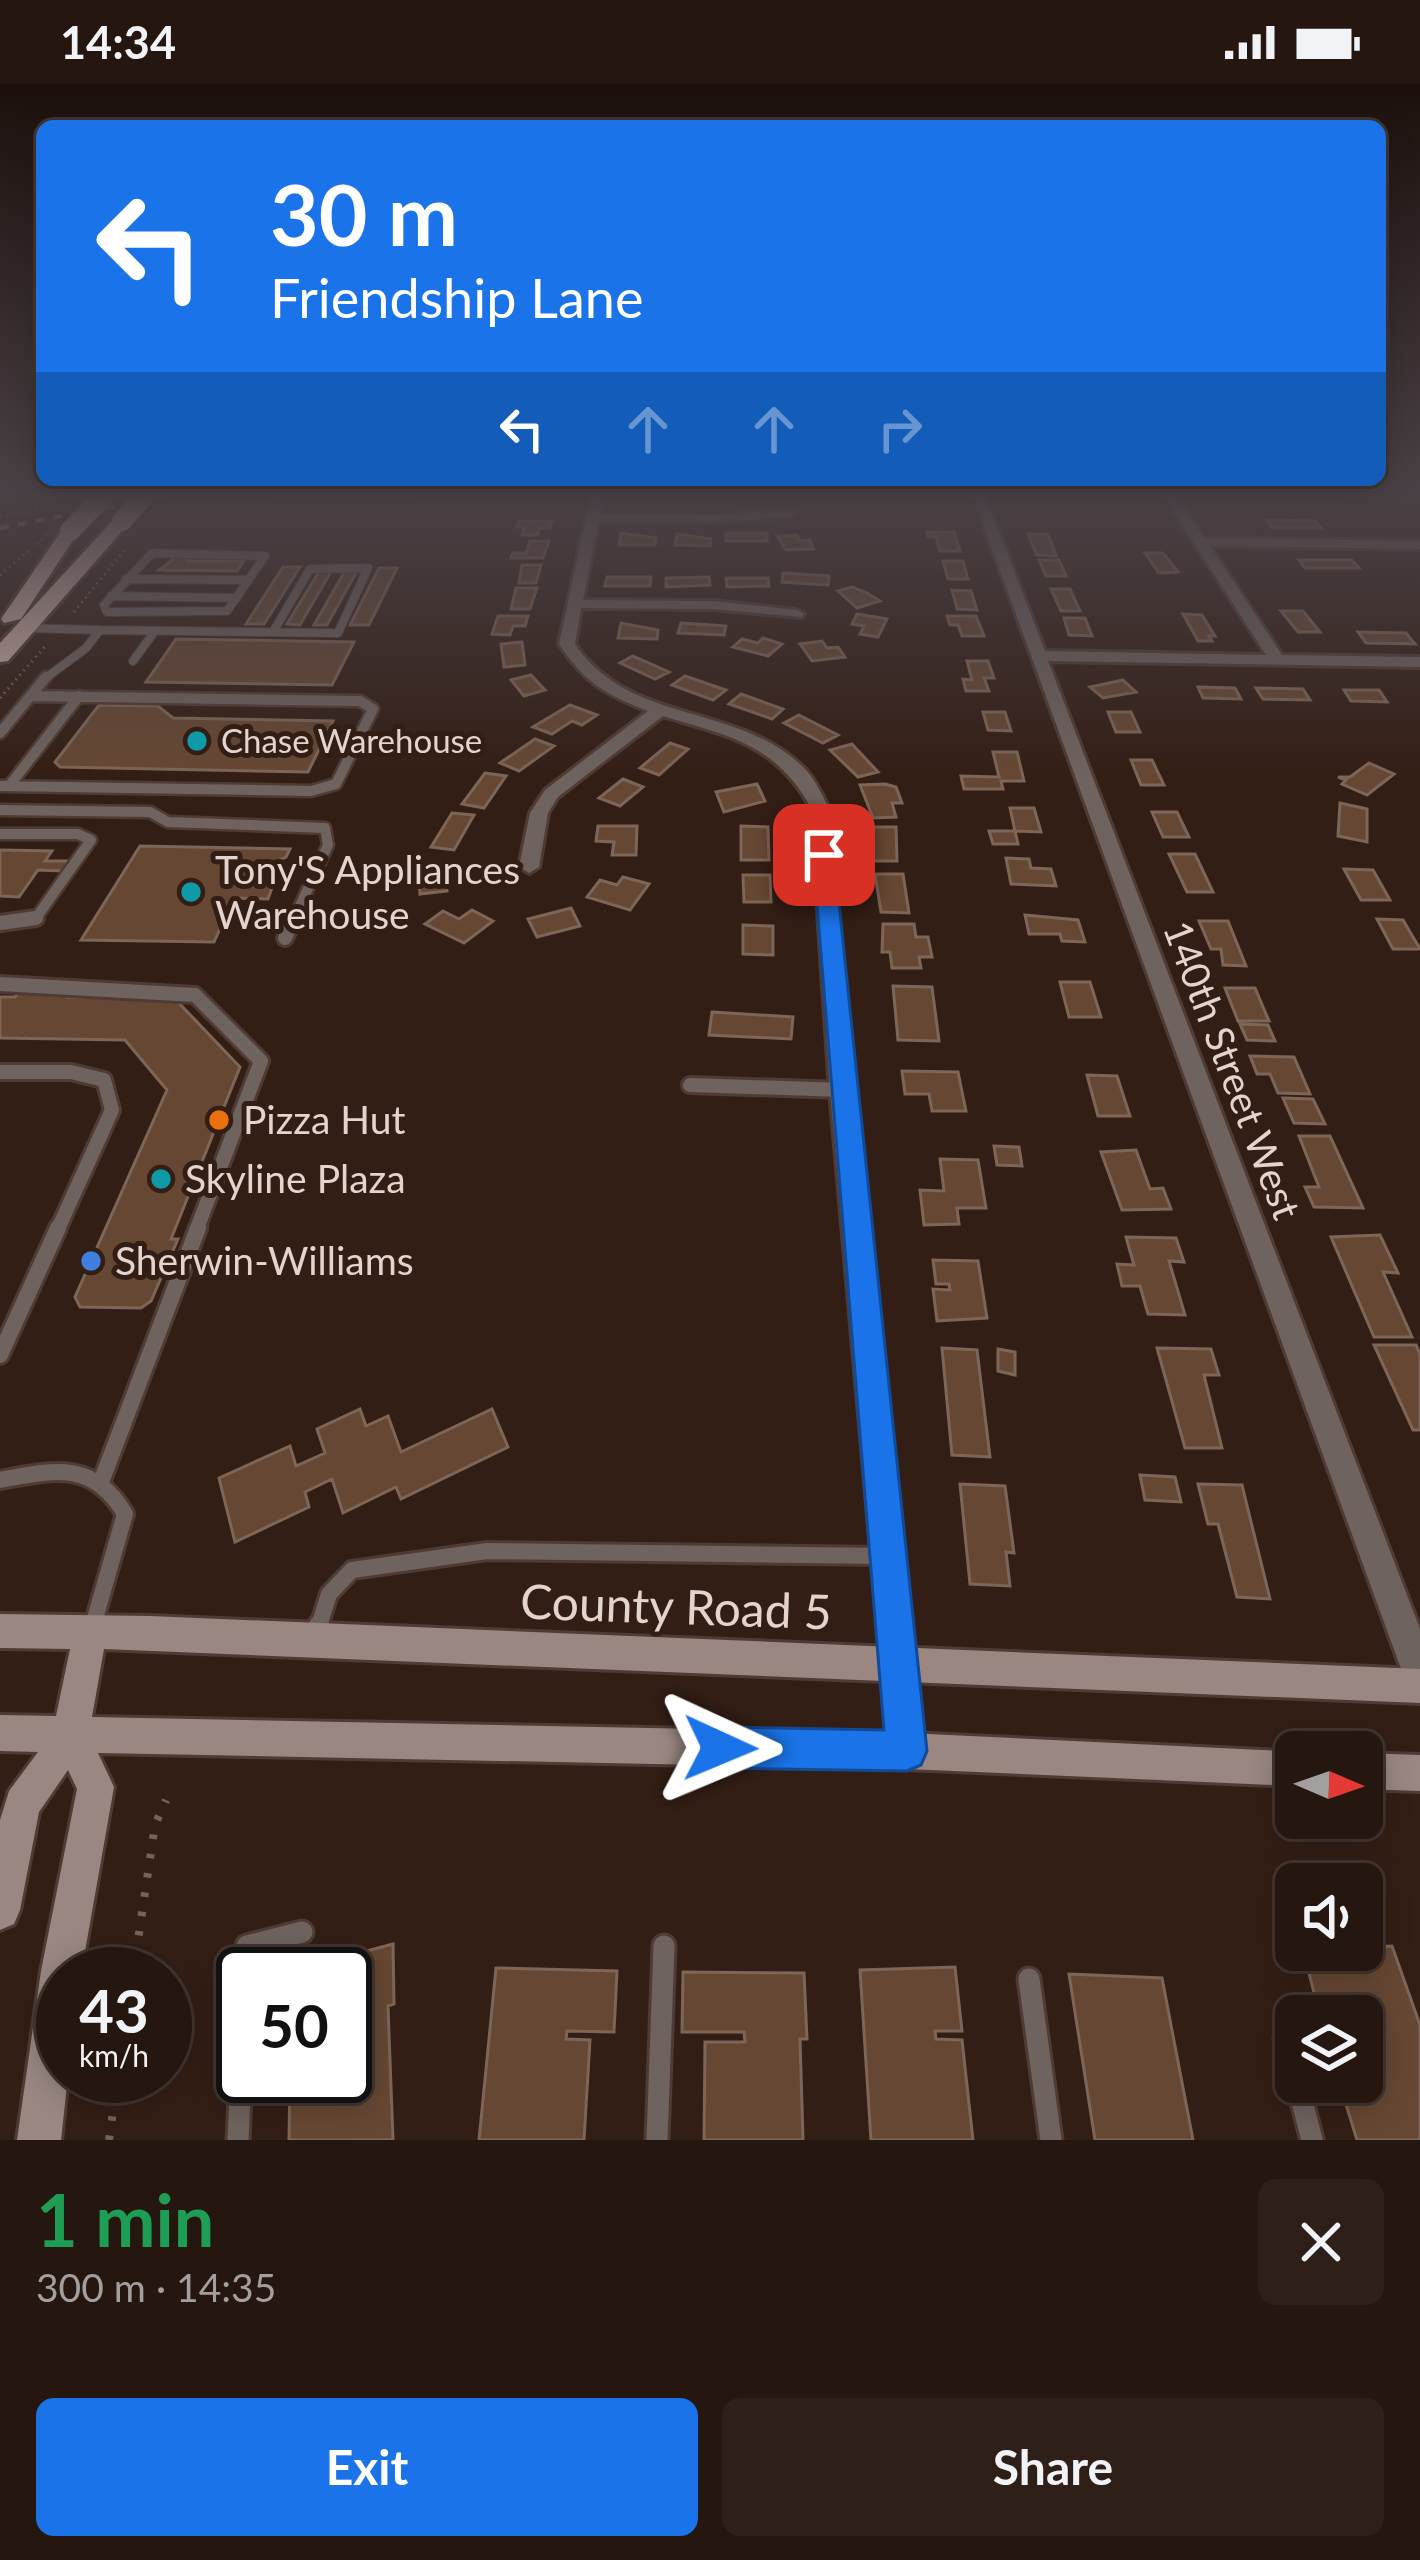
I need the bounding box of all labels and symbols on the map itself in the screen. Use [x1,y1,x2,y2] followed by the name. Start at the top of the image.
[221,720,482,760] place label: Chase Warehouse
[184,728,210,754] marker: Chase Warehouse
[773,804,875,906] pin
[215,846,520,937] place label: Tony'S Appliances Warehouse
[178,879,204,905] marker: Tony'S Appliances Warehouse
[1155,914,1311,1225] street label: 140th Street West
[243,1096,405,1142] place label: Pizza Hut
[206,1107,232,1133] marker: Pizza Hut
[185,1155,406,1201] place label: Skyline Plaza
[148,1166,174,1192] marker: Skyline Plaza
[115,1237,414,1283] place label: Sherwin-Williams
[78,1248,104,1274] marker: Sherwin-Williams
[519,1572,833,1639] street label: County Road 5
[657,1685,783,1811] position arrow
[1275,1731,1383,1839] north arrow
[216,1947,372,2103] speed limit sign: 50

